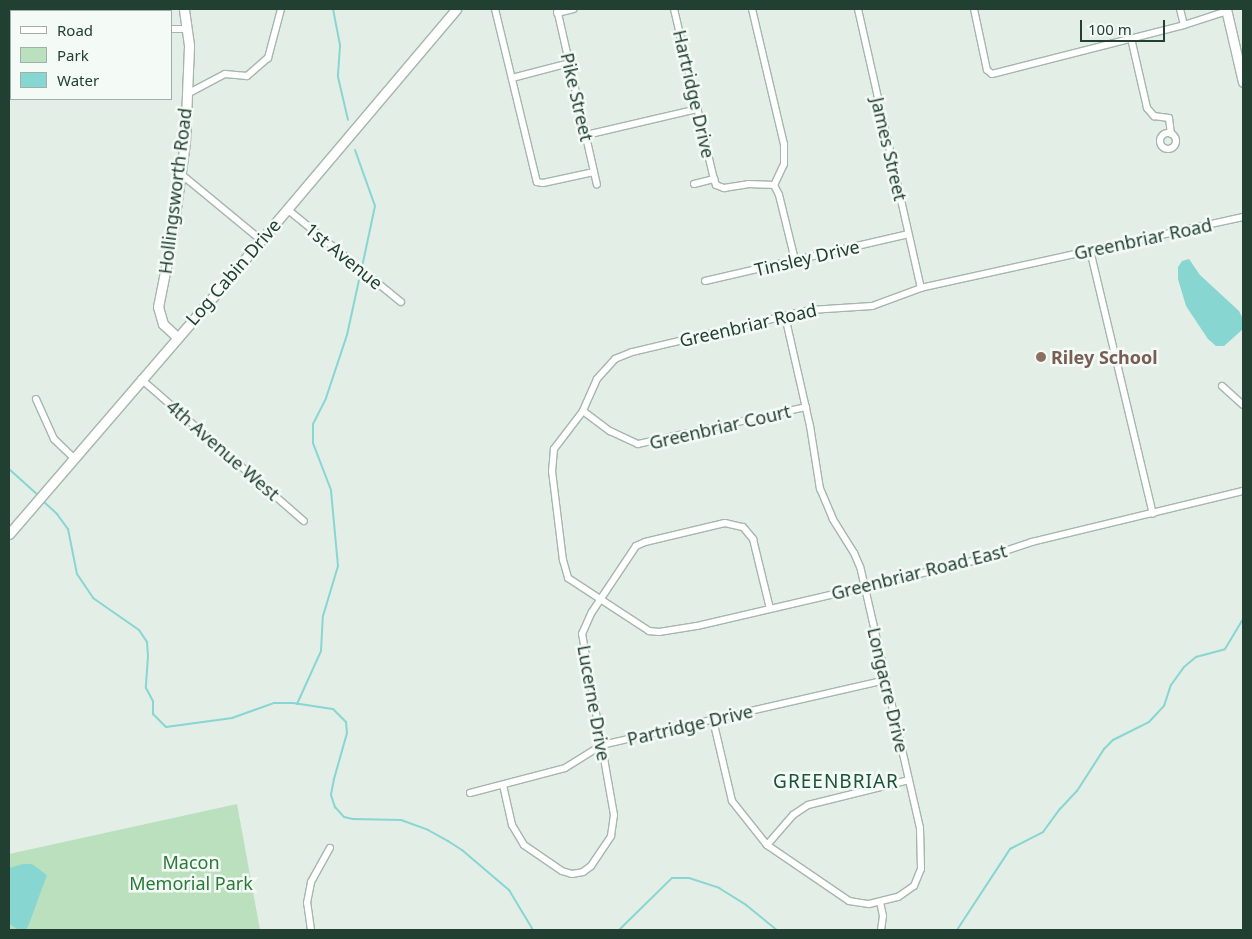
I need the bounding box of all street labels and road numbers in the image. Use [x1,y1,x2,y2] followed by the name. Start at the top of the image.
[669,28,719,160] street label: Hartridge Drive
[556,51,598,143] street label: Pike Street
[867,95,911,203] street label: James Street
[154,107,196,275] street label: Hollingsworth Road
[1072,214,1214,264] street label: Greenbriar Road
[181,215,285,329] street label: Log Cabin Drive
[301,218,387,294] street label: 1st Avenue
[752,235,862,281] street label: Tinsley Drive
[677,299,819,351] street label: Greenbriar Road
[162,395,284,505] street label: 4th Avenue West
[647,400,793,454] street label: Greenbriar Court
[829,540,1009,604] street label: Greenbriar Road East
[863,625,913,755] street label: Longacre Drive
[573,643,615,763] street label: Lucerne Drive
[625,700,755,750] street label: Partridge Drive

